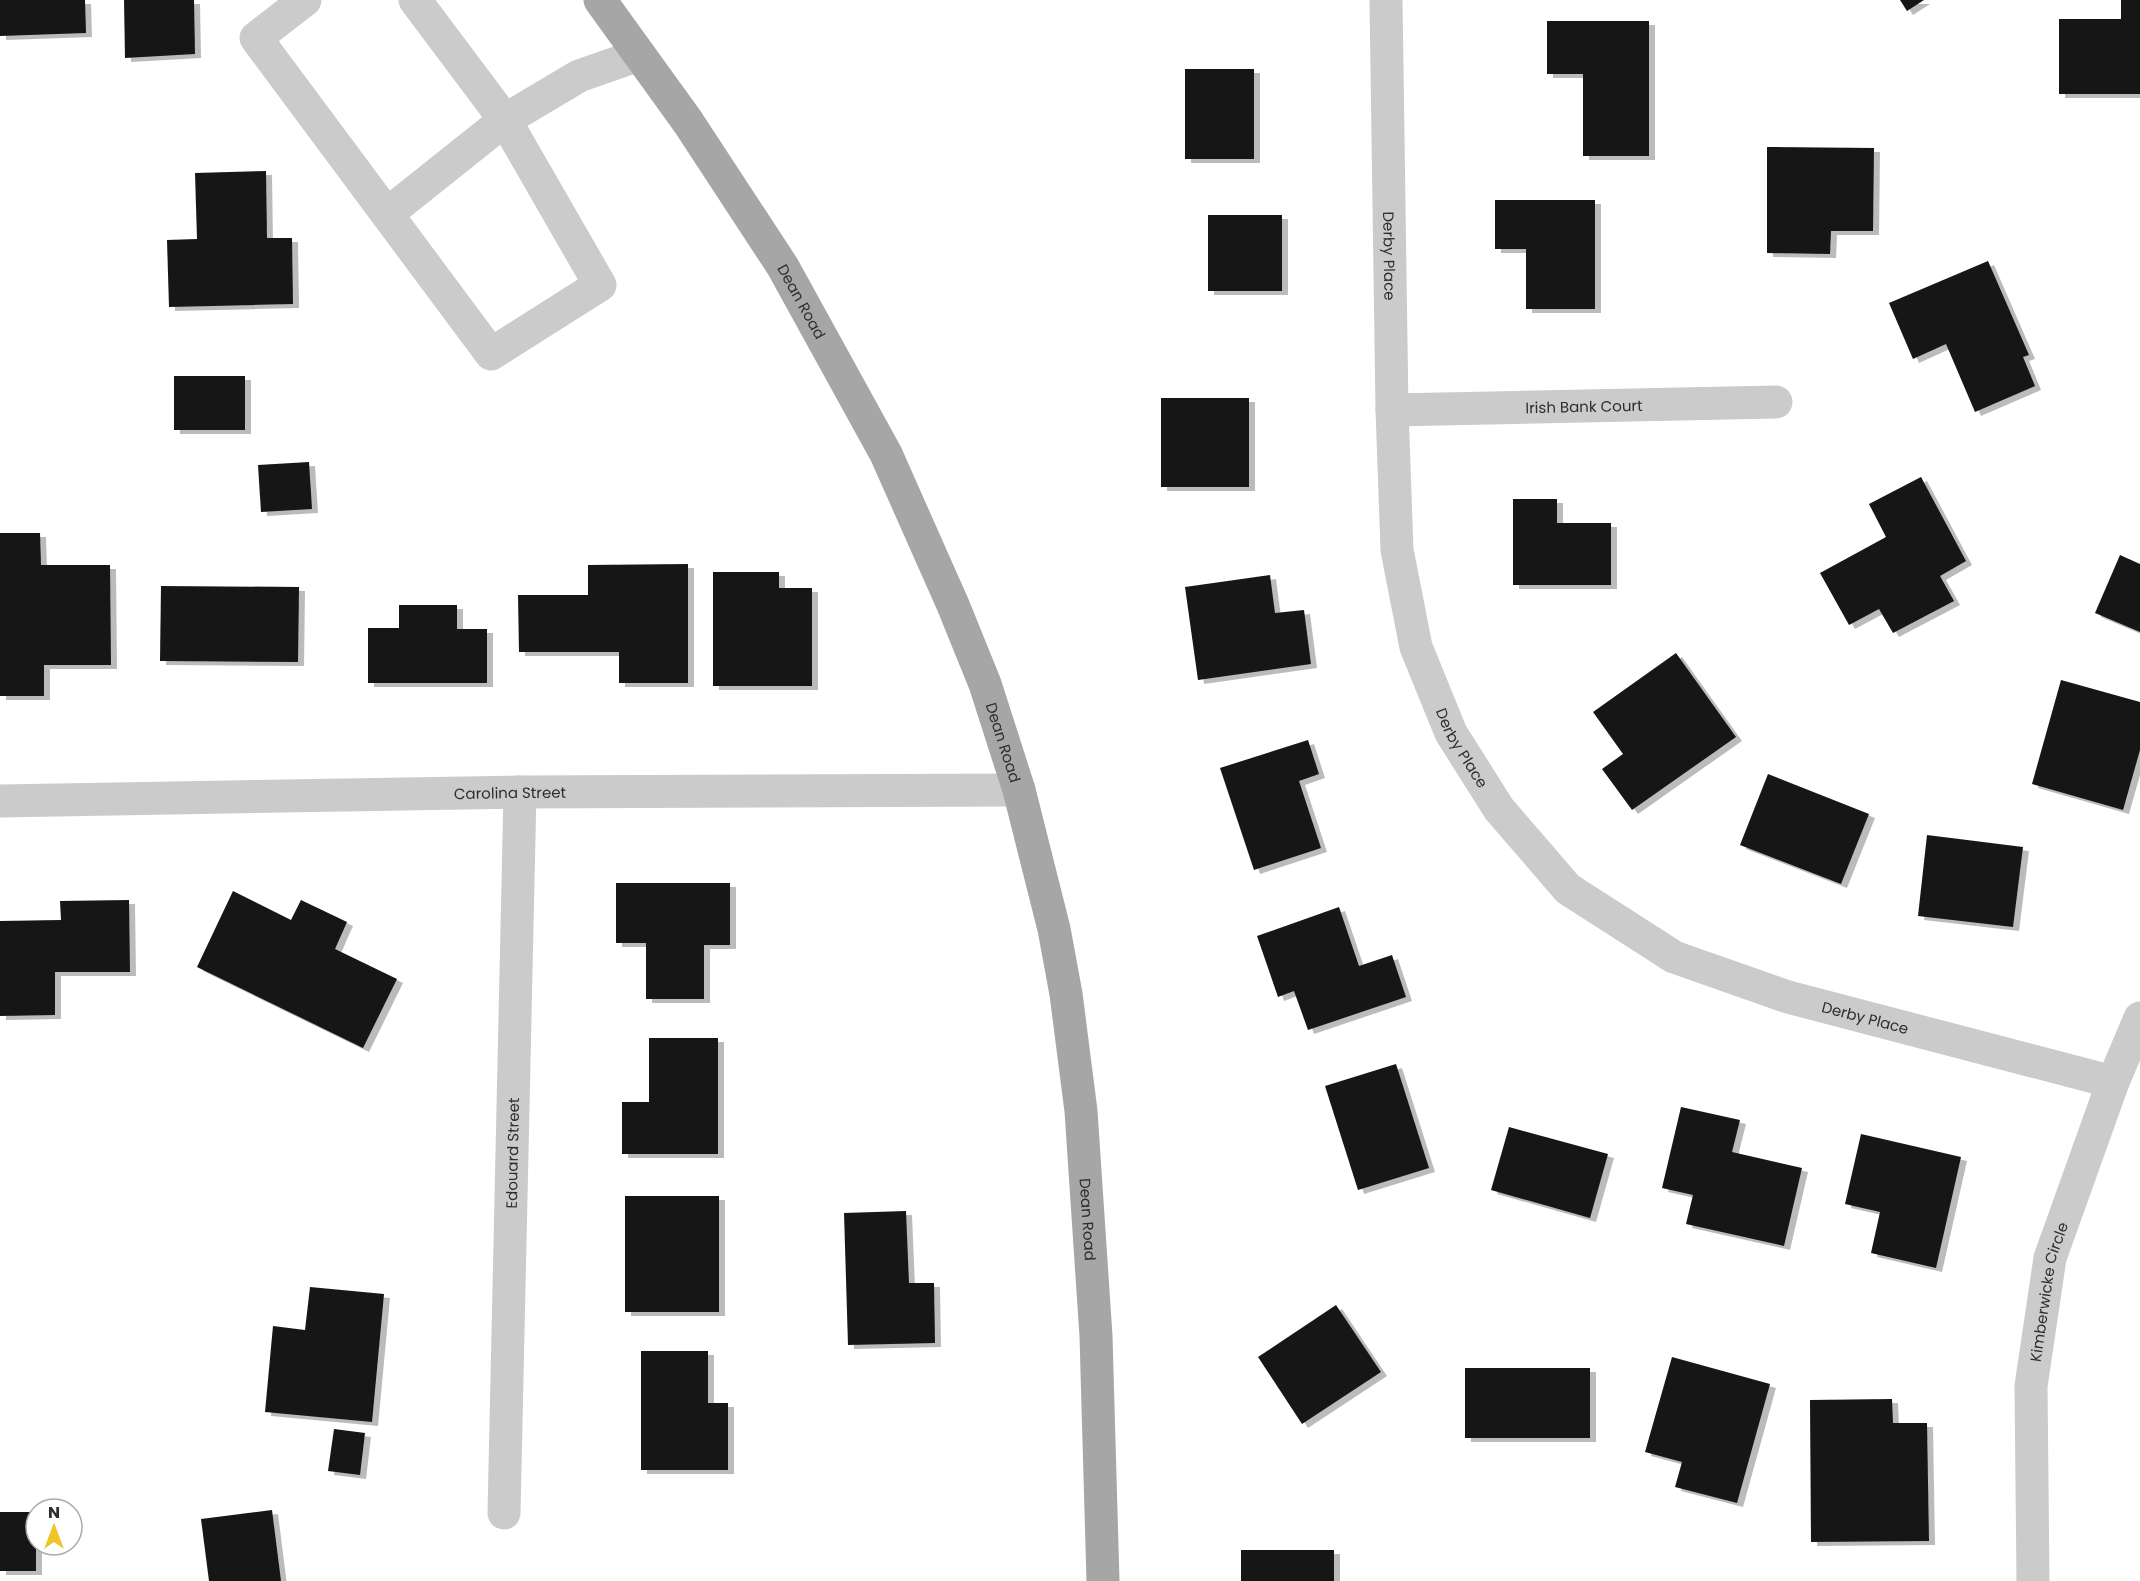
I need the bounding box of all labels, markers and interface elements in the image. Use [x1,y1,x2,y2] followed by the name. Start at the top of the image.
[1379,211,1401,301] street label: Derby Place
[773,260,831,343] street label: Dean Road
[1525,394,1643,418] street label: Irish Bank Court
[981,700,1026,785] street label: Dean Road
[1431,705,1493,792] street label: Derby Place
[454,781,566,804] street label: Carolina Street
[1820,996,1911,1039] street label: Derby Place
[500,1097,524,1209] street label: Edouard Street
[1075,1177,1101,1261] street label: Dean Road
[2024,1219,2073,1363] street label: Kimberwicke Circle
[24,1497,84,1557] north arrow
[48,1501,60,1524] text: N

